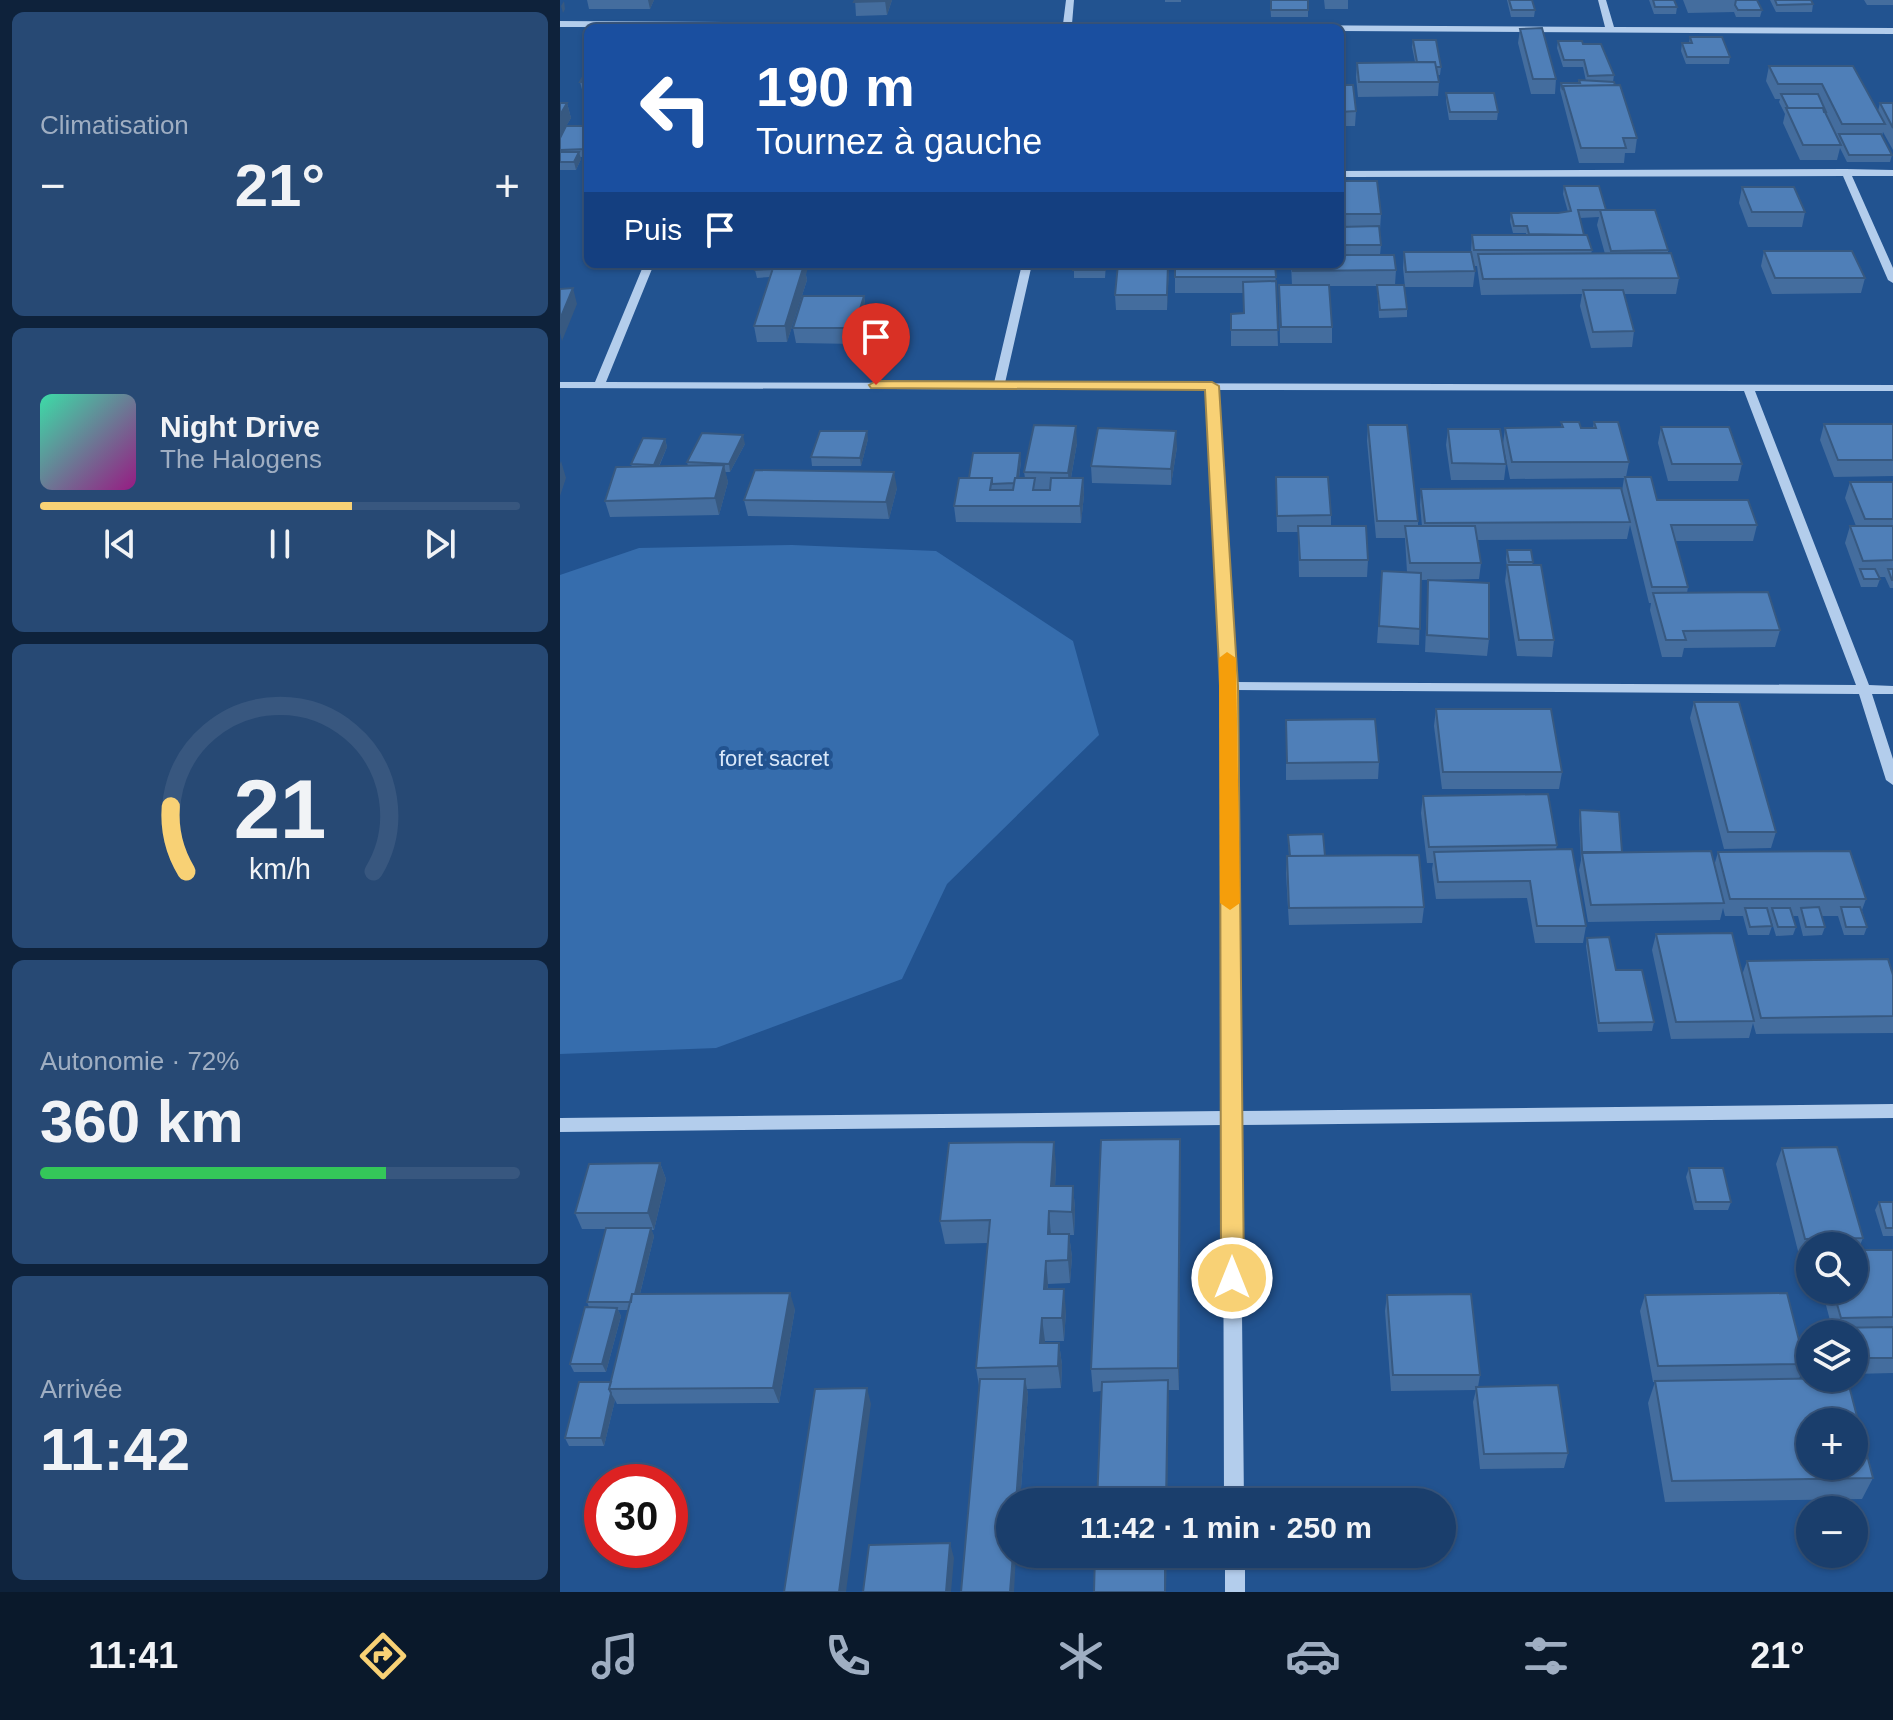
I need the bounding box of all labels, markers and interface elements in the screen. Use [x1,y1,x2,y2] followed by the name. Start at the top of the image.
[756,55,915,118] text: 190 m
[624,56,728,160] icon: left
[40,110,189,140] text: Climatisation
[756,121,1042,162] text: Tournez à gauche
[235,152,325,219] text: 21°
[40,161,66,210] text: −
[494,161,520,210] text: +
[698,208,742,252] icon: arrive
[624,213,682,246] text: Puis
[842,303,910,385] pin
[854,315,898,359] icon: arrive
[160,410,320,443] text: Night Drive
[160,444,322,474] text: The Halogens
[98,522,142,566] icon: previous
[258,522,302,566] icon: pause
[418,522,462,566] icon: next
[719,746,829,771] park label: foret sacret
[234,763,326,856] text: 21
[249,853,311,885] text: km/h
[40,1046,239,1076] text: Autonomie · 72%
[40,1088,244,1155] text: 360 km
[1796,1232,1868,1568] map controls
[1796,1232,1868,1304] button: search
[1190,1236,1274,1320] position arrow
[1796,1320,1868,1392] button: layers
[40,1374,122,1404] text: Arrivée
[1796,1408,1868,1480] button: +
[40,1416,190,1483] text: 11:42
[584,1464,688,1568] speed limit sign: 30
[1796,1496,1868,1568] button: −
[1080,1511,1372,1544] text: 11:42 · 1 min · 250 m
[355,1628,411,1684] icon: directions
[587,1628,643,1684] icon: music
[820,1628,876,1684] icon: phone
[1053,1628,1109,1684] icon: climate
[1285,1628,1341,1684] icon: car
[1518,1628,1574,1684] icon: filters
[88,1635,178,1676] text: 11:41
[1750,1635,1805,1676] text: 21°

